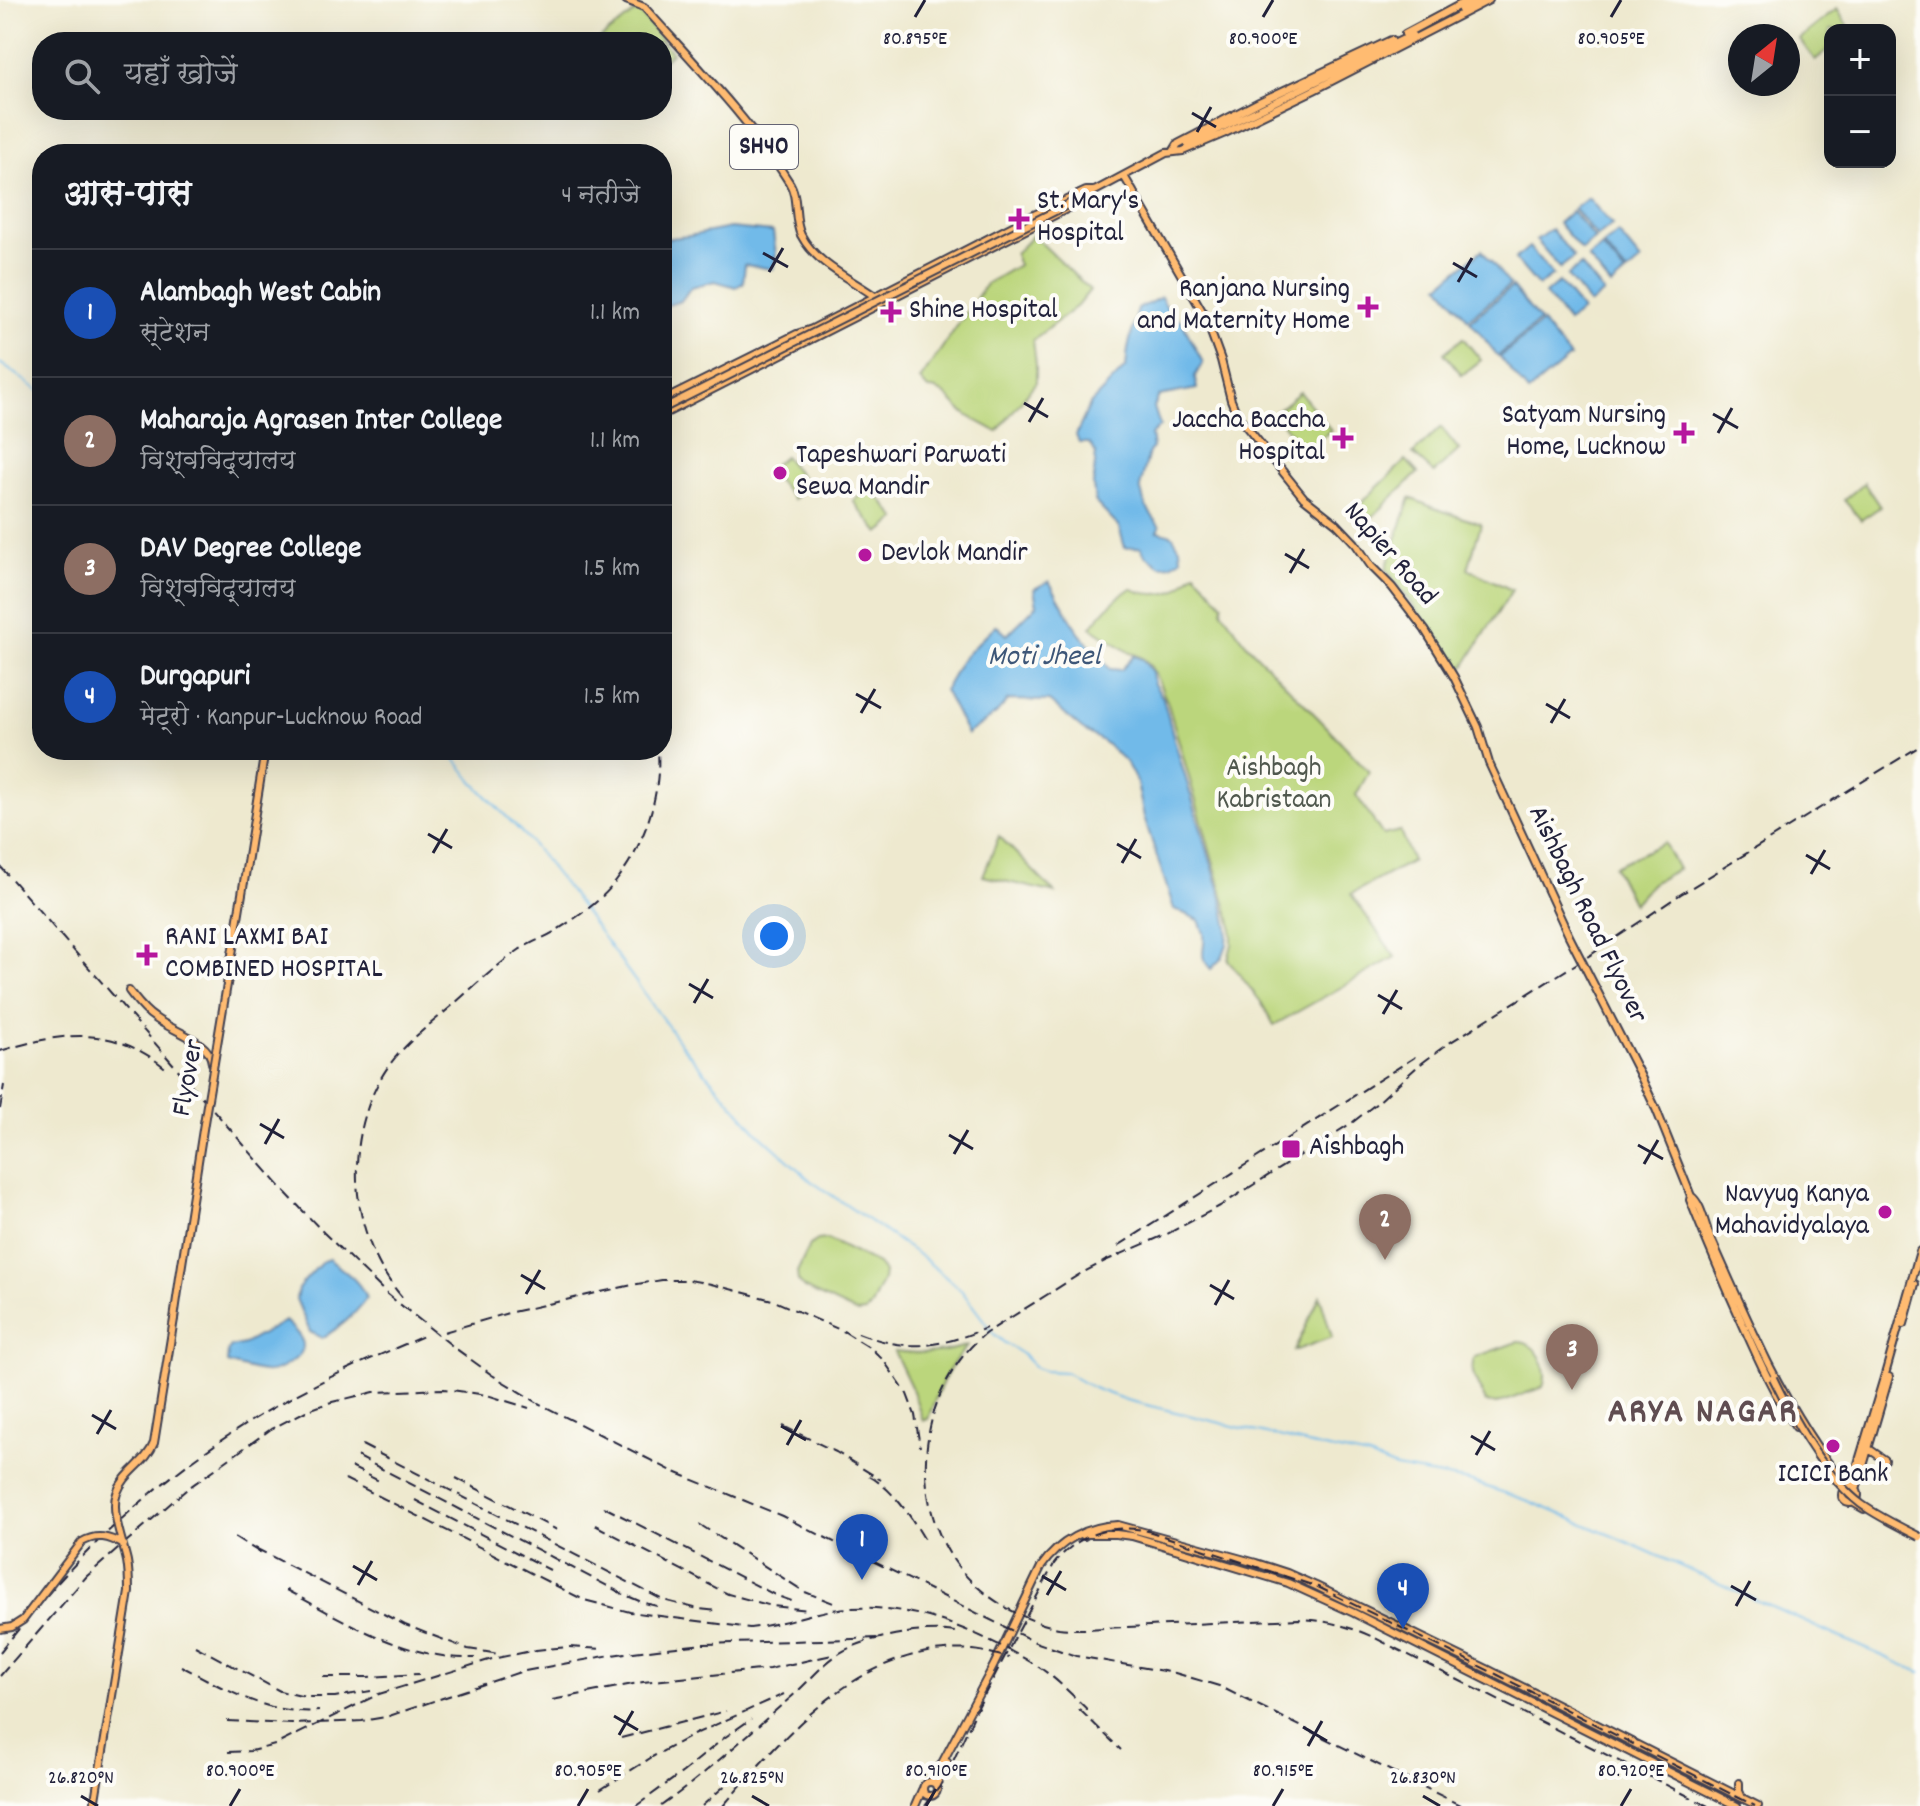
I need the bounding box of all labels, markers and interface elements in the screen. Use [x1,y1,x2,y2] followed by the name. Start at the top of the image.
[1728,24,1800,96] north arrow
[1824,24,1896,168] map controls
[1824,24,1896,96] button: +
[883,26,947,54] text: 80.895°E
[1229,26,1297,54] text: 80.900°E
[1577,26,1645,54] text: 80.905°E
[32,32,672,120] search box
[60,54,104,98] icon: search
[124,55,238,98] text: यहाँ खोजें
[1824,96,1896,168] button: −
[730,125,798,169] road number: SH40
[64,172,191,221] text: आस-पास
[561,178,640,215] text: 4 नतीजे
[1037,183,1139,255] place label: St. Mary's Hospital
[1008,208,1030,230] marker: St. Mary's Hospital
[1137,271,1350,343] place label: Ranjana Nursing and Maternity Home
[140,273,381,316] text: Alambagh West Cabin
[909,292,1058,332] place label: Shine Hospital
[87,295,93,332] text: 1
[590,295,640,332] text: 1.1 km
[1357,296,1379,318] marker: Ranjana Nursing and Maternity Home
[880,301,902,323] marker: Shine Hospital
[140,316,210,353] text: स्टेशन
[1502,397,1666,469] place label: Satyam Nursing Home, Lucknow
[140,401,502,444] text: Maharaja Agrasen Inter College
[1172,402,1326,474] place label: Jaccha Baccha Hospital
[1673,422,1695,444] marker: Satyam Nursing Home, Lucknow
[84,423,96,460] text: 2
[590,423,640,460] text: 1.1 km
[1332,427,1354,449] marker: Jaccha Baccha Hospital
[796,437,1006,509] place label: Tapeshwari Parwati Sewa Mandir
[140,444,295,481] text: विश्वविद्यालय
[771,464,789,482] marker: Tapeshwari Parwati Sewa Mandir
[1332,494,1446,616] street label: Napier Road
[140,529,361,572] text: DAV Degree College
[881,535,1028,575] place label: Devlok Mandir
[856,546,874,564] marker: Devlok Mandir
[84,551,96,588] text: 3
[583,551,640,588] text: 1.5 km
[140,572,295,609] text: विश्वविद्यालय
[988,637,1103,680] water label: Moti Jheel
[140,657,250,700] text: Durgapuri
[85,679,95,716] text: 4
[583,679,640,716] text: 1.5 km
[140,700,422,737] text: मेट्रो · Kanpur-Lucknow Road
[1216,750,1332,822] park label: Aishbagh Kabristaan
[1516,799,1656,1031] street label: Aishbagh Road Flyover
[754,916,794,956] your location
[165,919,383,991] place label: RANI LAXMI BAI COMBINED HOSPITAL
[136,944,158,966] marker: RANI LAXMI BAI COMBINED HOSPITAL
[164,1036,217,1120] street label: Flyover
[1309,1129,1404,1169] place label: Aishbagh
[1280,1138,1302,1160] marker: Aishbagh
[1715,1176,1870,1248] place label: Navyug Kanya Mahavidyalaya
[1359,1194,1411,1260] pin: 2
[1876,1203,1894,1221] marker: Navyug Kanya Mahavidyalaya
[1546,1324,1598,1390] pin: 3
[1607,1388,1799,1440] district label: ARYA NAGAR
[1824,1437,1842,1455] marker: ICICI Bank
[1778,1456,1888,1496] place label: ICICI Bank
[836,1514,888,1580] pin: 1
[1377,1563,1429,1629] pin: 4
[206,1758,274,1786] text: 80.900°E
[554,1758,622,1786] text: 80.905°E
[905,1758,967,1786] text: 80.910°E
[1253,1758,1313,1786] text: 80.915°E
[1598,1758,1664,1786] text: 80.920°E
[48,1765,114,1793] text: 26.820°N
[720,1765,784,1793] text: 26.825°N
[1390,1765,1456,1793] text: 26.830°N

